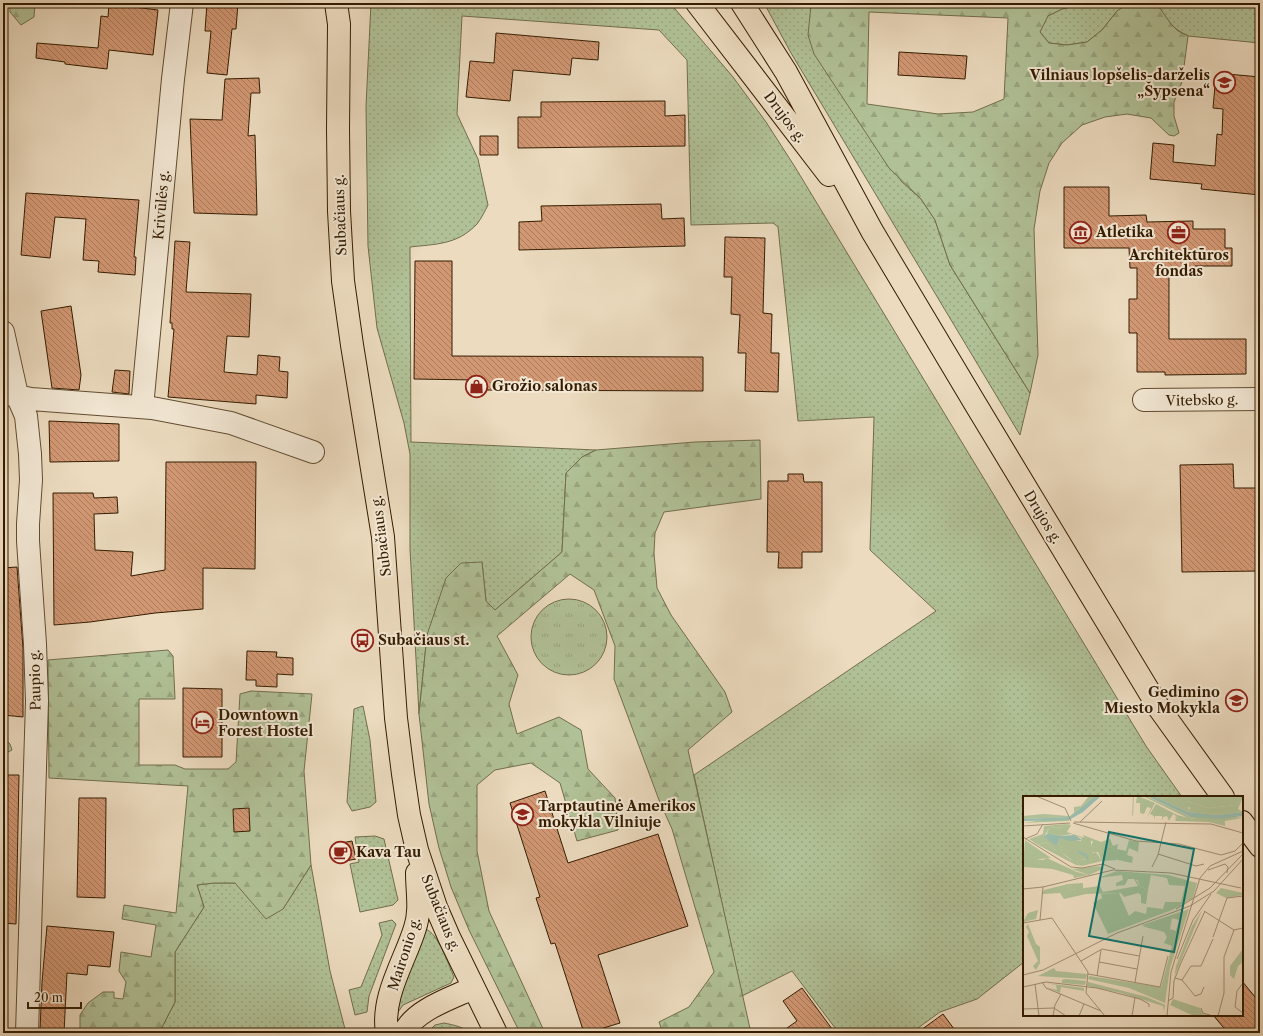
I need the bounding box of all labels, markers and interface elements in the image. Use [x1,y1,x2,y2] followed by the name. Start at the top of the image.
[1029,66,1210,100] place label: Vilniaus lopšelis-darželis „Šypsena“
[1212,70,1238,96] school or university icon: Vilniaus lopšelis-darželis „Šypsena“
[760,88,810,146] street label: Drujos g.
[149,169,173,241] street label: Krivūlės g.
[330,174,350,256] street label: Subačiaus g.
[1067,219,1093,245] museum icon: Atletika
[1166,220,1192,246] office icon: Architektūros fondas
[1095,223,1154,241] place label: Atletika
[1128,246,1229,280] place label: Architektūros fondas
[464,373,490,399] shop icon: Grožio salonas
[492,377,597,395] place label: Grožio salonas
[1165,390,1238,410] street label: Vitebsko g.
[1020,487,1066,547] street label: Drujos g.
[367,494,395,578] street label: Subačiaus g.
[349,627,375,653] bus stop icon: Subačiaus st.
[378,631,470,649] place label: Subačiaus st.
[25,649,45,711] street label: Paupio g.
[1104,683,1221,717] place label: Gedimino Miesto Mokykla
[1223,687,1249,713] school or university icon: Gedimino Miesto Mokykla
[218,706,313,740] place label: Downtown Forest Hostel
[190,710,216,736] hotel icon: Downtown Forest Hostel
[1023,796,1243,1016] inset map
[538,797,696,831] place label: Tarptautinė Amerikos mokykla Vilniuje
[510,801,536,827] school or university icon: Tarptautinė Amerikos mokykla Vilniuje
[328,839,354,865] cafe icon: Kava Tau
[356,843,421,861] place label: Kava Tau
[417,872,465,954] street label: Subačiaus g.
[384,915,424,993] street label: Maironio g.
[28,984,81,1010] scale bar
[34,990,63,1005] text: 20 m

